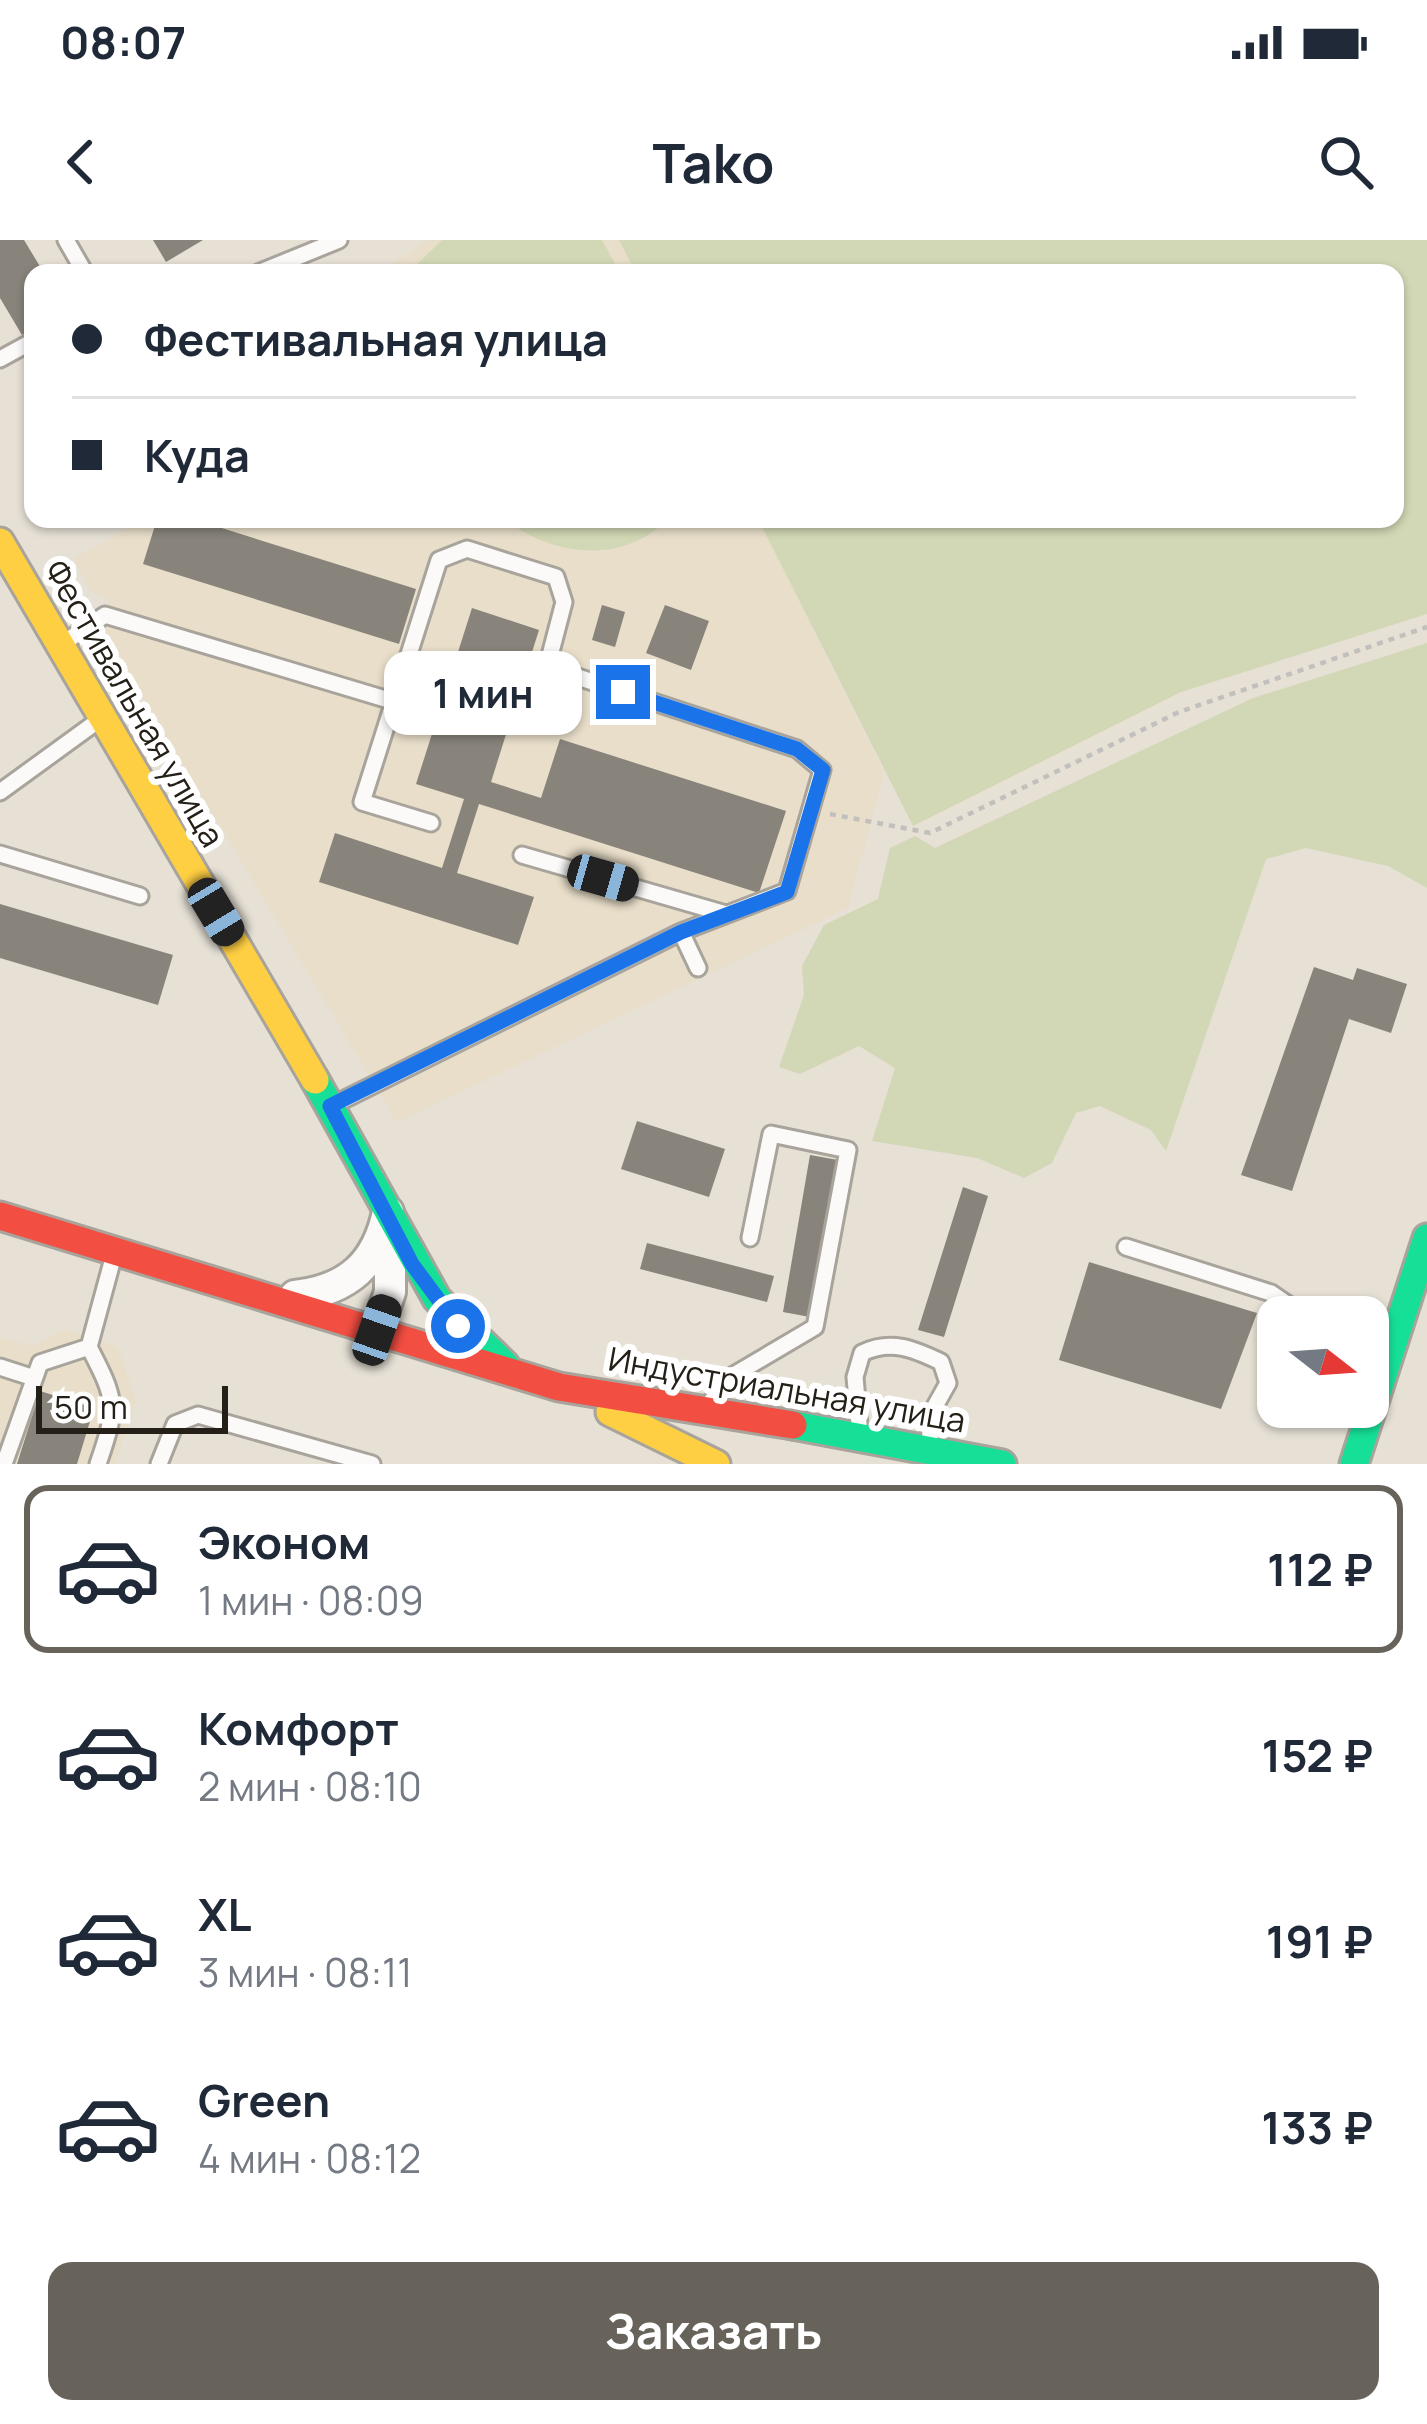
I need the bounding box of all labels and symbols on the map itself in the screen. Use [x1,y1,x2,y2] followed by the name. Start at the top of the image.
[34,551,236,855] street label: Фестивальная улица
[383,650,581,734] callout: 1 мин
[596,665,650,719] route end
[563,851,643,905] car
[182,872,250,952] car
[348,1290,406,1370] car
[1257,1296,1389,1428] north arrow
[431,1299,485,1353] route start
[605,1335,969,1443] street label: Индустриальная улица
[36,1380,228,1433] scale bar

